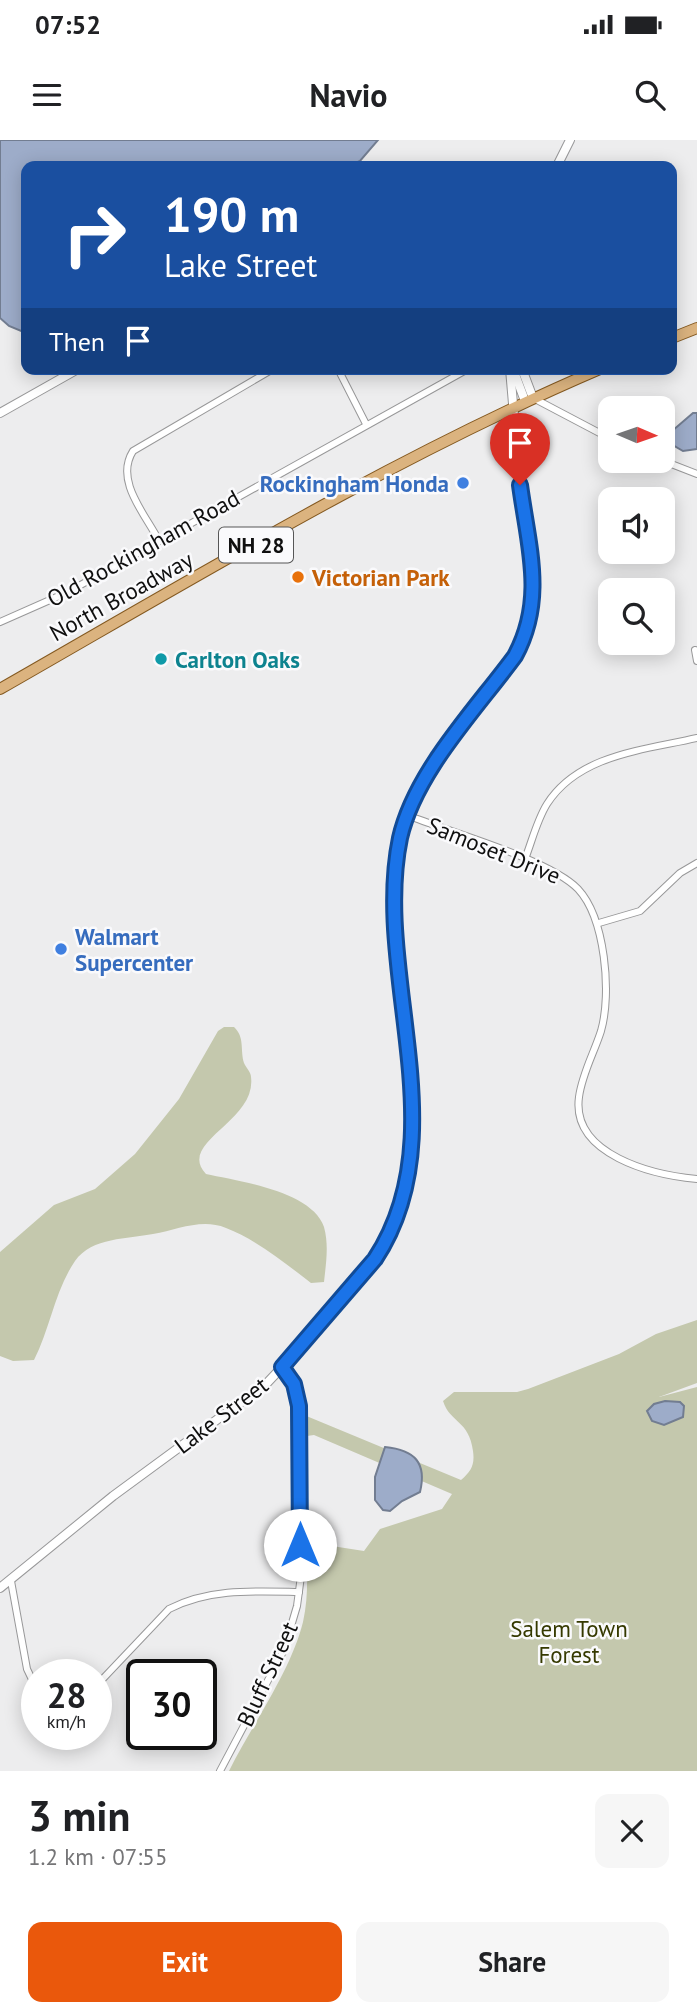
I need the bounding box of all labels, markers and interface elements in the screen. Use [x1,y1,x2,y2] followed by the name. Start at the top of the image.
[35,8,101,41] text: 07:52
[310,74,387,116] text: Navio
[28,76,66,114] icon: menu
[631,76,669,114] icon: search
[164,182,299,246] text: 190 m
[49,189,140,280] icon: right
[164,244,317,286] text: Lake Street
[119,322,157,360] icon: arrive
[49,325,105,358] text: Then
[598,396,676,472] north arrow
[598,396,675,655] map controls
[490,413,550,485] pin
[501,424,539,462] icon: arrive
[260,469,449,498] place label: Rockingham Honda
[455,475,471,491] marker: Rockingham Honda
[42,483,244,613] street label: Old Rockingham Road
[598,487,675,564] button: sound
[219,528,293,562] road number: NH 28
[44,545,198,647] street label: North Broadway
[311,563,450,592] place label: Victorian Park
[290,569,306,585] marker: Victorian Park
[598,578,675,655] button: search
[175,645,300,674] place label: Carlton Oaks
[153,651,169,667] marker: Carlton Oaks
[423,810,565,890] street label: Samoset Drive
[75,922,194,977] place label: Walmart Supercenter
[53,941,69,957] marker: Walmart Supercenter
[168,1370,274,1460] street label: Lake Street
[263,1508,337,1582] position arrow
[510,1614,628,1669] park label: Salem Town Forest
[230,1617,304,1731] street label: Bluff Street
[126,1659,217,1750] speed limit sign: 30
[47,1672,86,1718] text: 28
[47,1710,86,1733] text: km/h
[28,1788,130,1843] text: 3 min
[595,1794,669,1868] button: close
[28,1842,167,1871] text: 1.2 km · 07:55
[28,1922,342,2002] button: Exit
[356,1922,669,2002] button: Share

